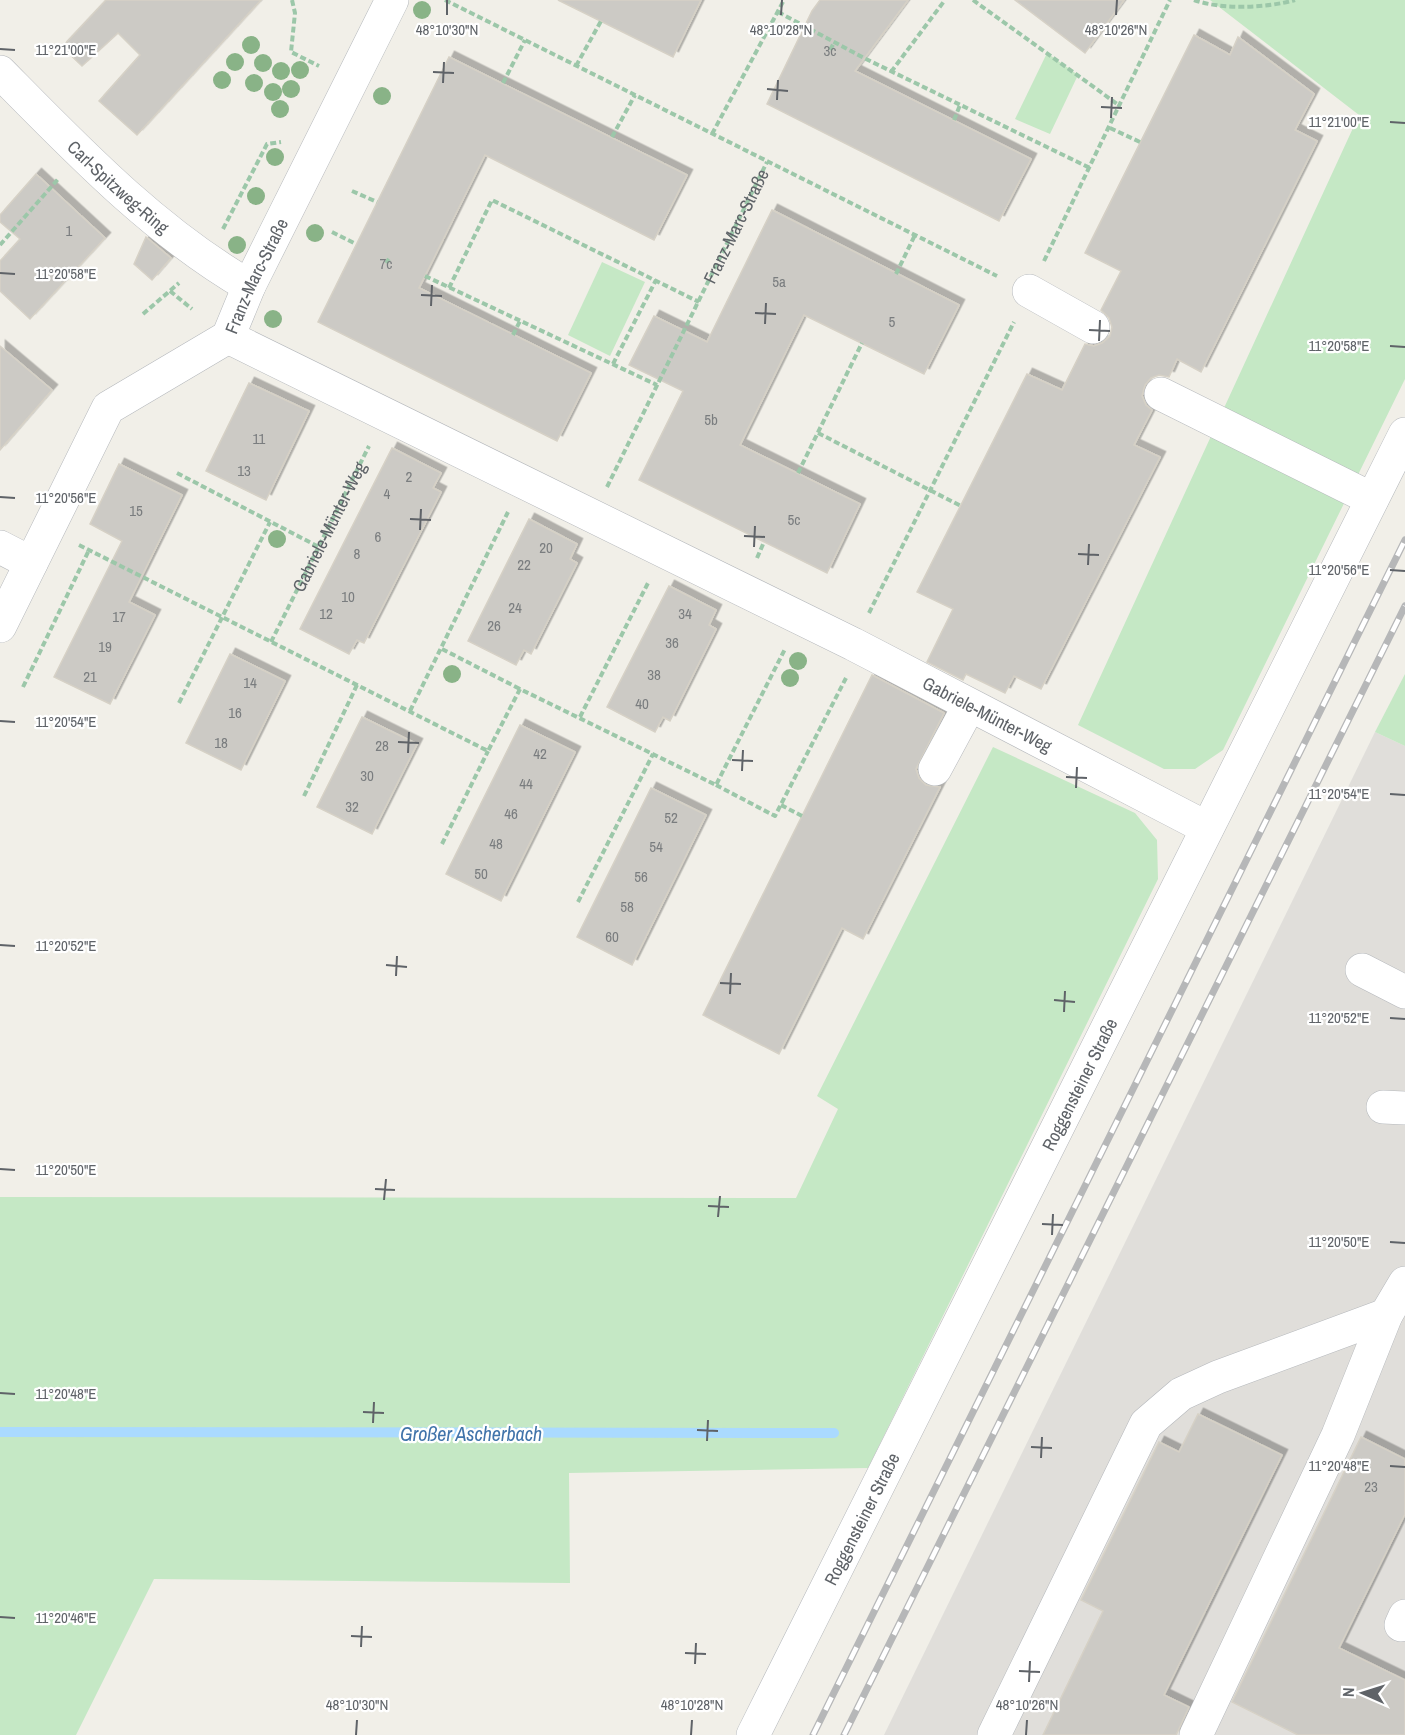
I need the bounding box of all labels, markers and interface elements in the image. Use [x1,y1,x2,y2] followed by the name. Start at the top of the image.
[416,19,478,40] text: 48°10'30"N
[750,19,812,40] text: 48°10'28"N
[1085,19,1147,40] text: 48°10'26"N
[35,39,97,60] text: 11°21'00"E
[824,40,837,61] house number: 3c
[1308,111,1370,132] text: 11°21'00"E
[62,134,175,240] street label: Carl-Spitzweg-Ring
[697,164,774,287] street label: Franz-Marc-Straße
[218,214,294,337] street label: Franz-Marc-Straße
[66,220,73,241] house number: 1
[380,253,393,274] house number: 7c
[35,263,97,284] text: 11°20'58"E
[772,271,786,292] house number: 5a
[889,311,896,332] house number: 5
[1308,335,1370,356] text: 11°20'58"E
[704,409,718,430] house number: 5b
[253,428,266,449] house number: 11
[286,457,372,596] street label: Gabriele-Münter-Weg
[237,460,251,481] house number: 13
[406,466,413,487] house number: 2
[384,483,391,504] house number: 4
[35,487,97,508] text: 11°20'56"E
[129,500,143,521] house number: 15
[788,509,801,530] house number: 5c
[375,526,382,547] house number: 6
[539,537,553,558] house number: 20
[354,543,361,564] house number: 8
[517,554,531,575] house number: 22
[1308,559,1370,580] text: 11°20'56"E
[341,586,355,607] house number: 10
[508,597,522,618] house number: 24
[319,603,333,624] house number: 12
[678,603,692,624] house number: 34
[112,606,126,627] house number: 17
[487,615,501,636] house number: 26
[665,632,679,653] house number: 36
[98,636,112,657] house number: 19
[647,664,661,685] house number: 38
[83,666,97,687] house number: 21
[919,670,1057,758] street label: Gabriele-Münter-Weg
[243,672,257,693] house number: 14
[635,693,649,714] house number: 40
[228,702,242,723] house number: 16
[35,711,97,732] text: 11°20'54"E
[214,732,228,753] house number: 18
[375,735,389,756] house number: 28
[533,743,547,764] house number: 42
[360,765,374,786] house number: 30
[519,773,533,794] house number: 44
[1308,783,1370,804] text: 11°20'54"E
[345,796,359,817] house number: 32
[504,803,518,824] house number: 46
[664,807,678,828] house number: 52
[489,833,503,854] house number: 48
[649,836,663,857] house number: 54
[474,863,488,884] house number: 50
[634,866,648,887] house number: 56
[620,896,634,917] house number: 58
[605,926,619,947] house number: 60
[35,935,97,956] text: 11°20'52"E
[1308,1007,1370,1028] text: 11°20'52"E
[1035,1014,1123,1155] street label: Roggensteiner Straße
[35,1159,97,1180] text: 11°20'50"E
[1308,1231,1370,1252] text: 11°20'50"E
[35,1383,97,1404] text: 11°20'48"E
[400,1420,542,1447] water label: Großer Ascherbach
[818,1448,905,1589] street label: Roggensteiner Straße
[1308,1455,1370,1476] text: 11°20'48"E
[1364,1476,1378,1497] house number: 23
[35,1607,97,1628] text: 11°20'46"E
[1333,1663,1393,1723] north arrow
[1337,1687,1359,1698] text: N
[326,1694,388,1715] text: 48°10'30"N
[661,1694,723,1715] text: 48°10'28"N
[996,1694,1058,1715] text: 48°10'26"N

